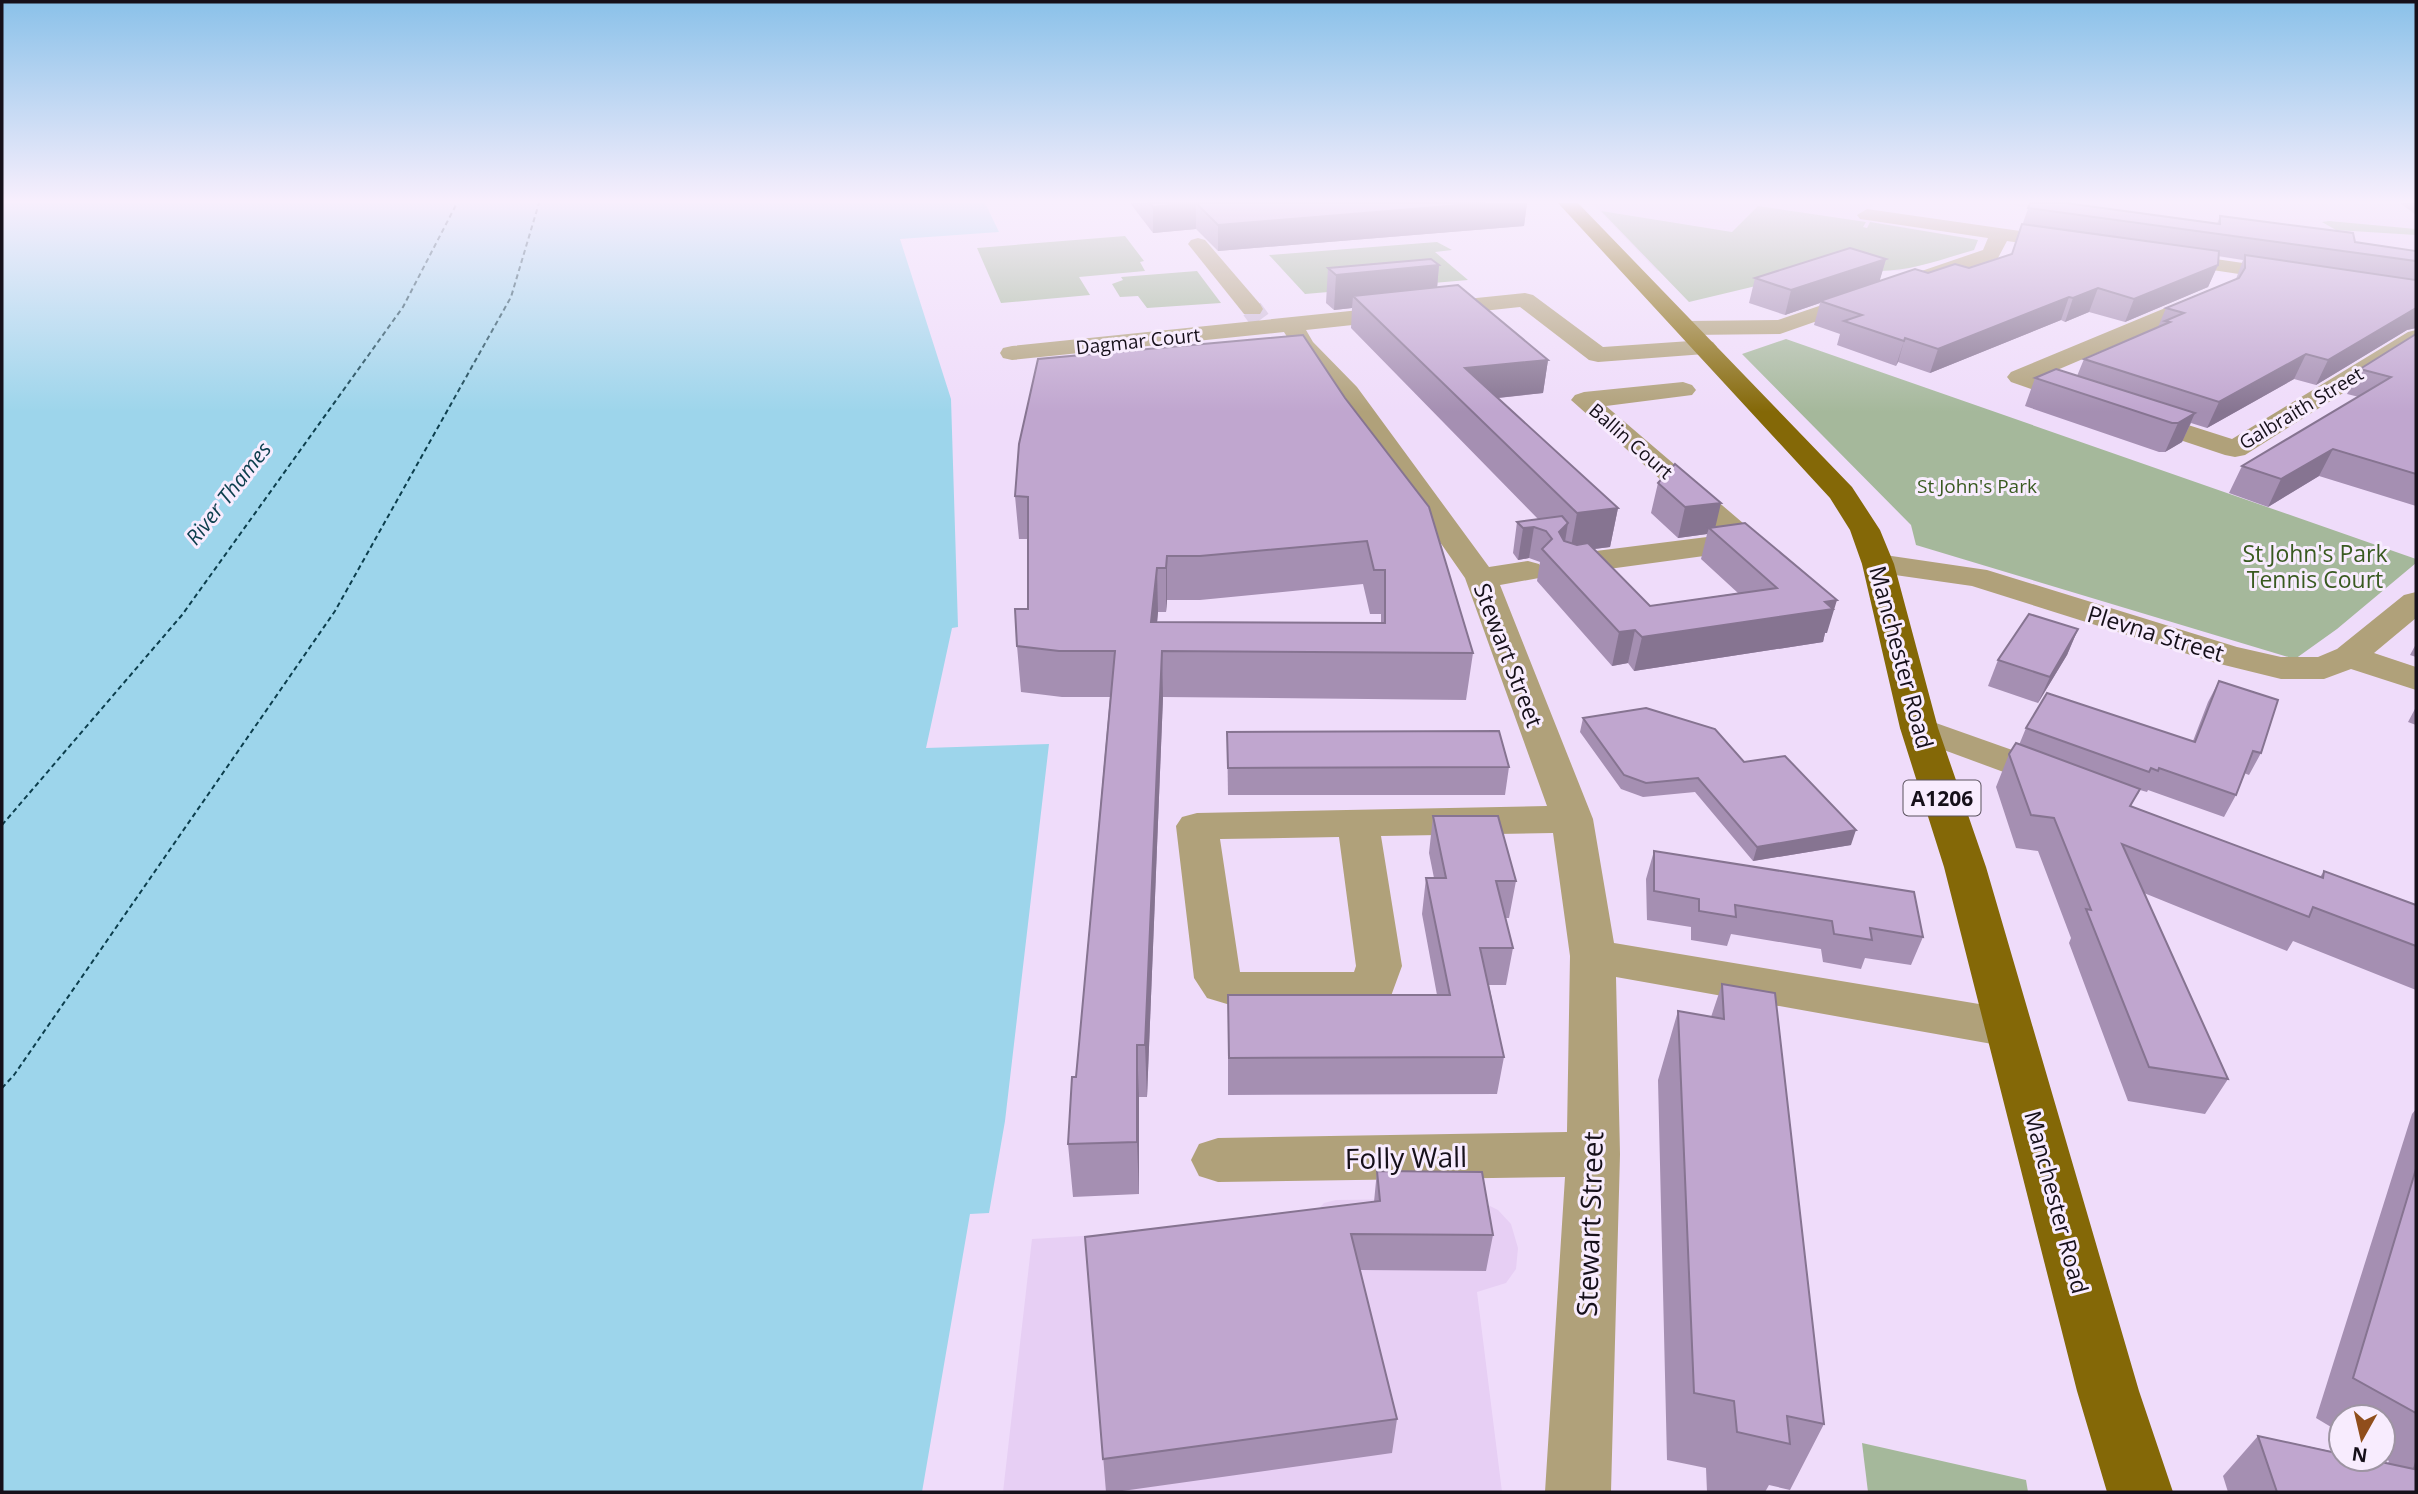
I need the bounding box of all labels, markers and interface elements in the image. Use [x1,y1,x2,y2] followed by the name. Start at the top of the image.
[1074,322,1202,360] street label: Dagmar Court
[2234,361,2368,455] street label: Galbraith Street
[1583,397,1679,485] street label: Ballin Court
[179,436,277,550] water label: River Thames
[1917,473,2037,499] park label: St John's Park
[2242,537,2388,595] park label: St John's Park Tennis Court
[1862,562,1942,752] street label: Manchester Road
[1467,578,1551,732] street label: Stewart Street
[2084,597,2228,669] street label: Plevna Street
[1904,780,1980,816] road number: A1206
[2017,1107,2097,1297] street label: Manchester Road
[1567,1131,1611,1317] street label: Stewart Street
[1345,1137,1467,1177] street label: Folly Wall
[2327,1403,2397,1473] north arrow
[2350,1441,2369,1469] text: N

